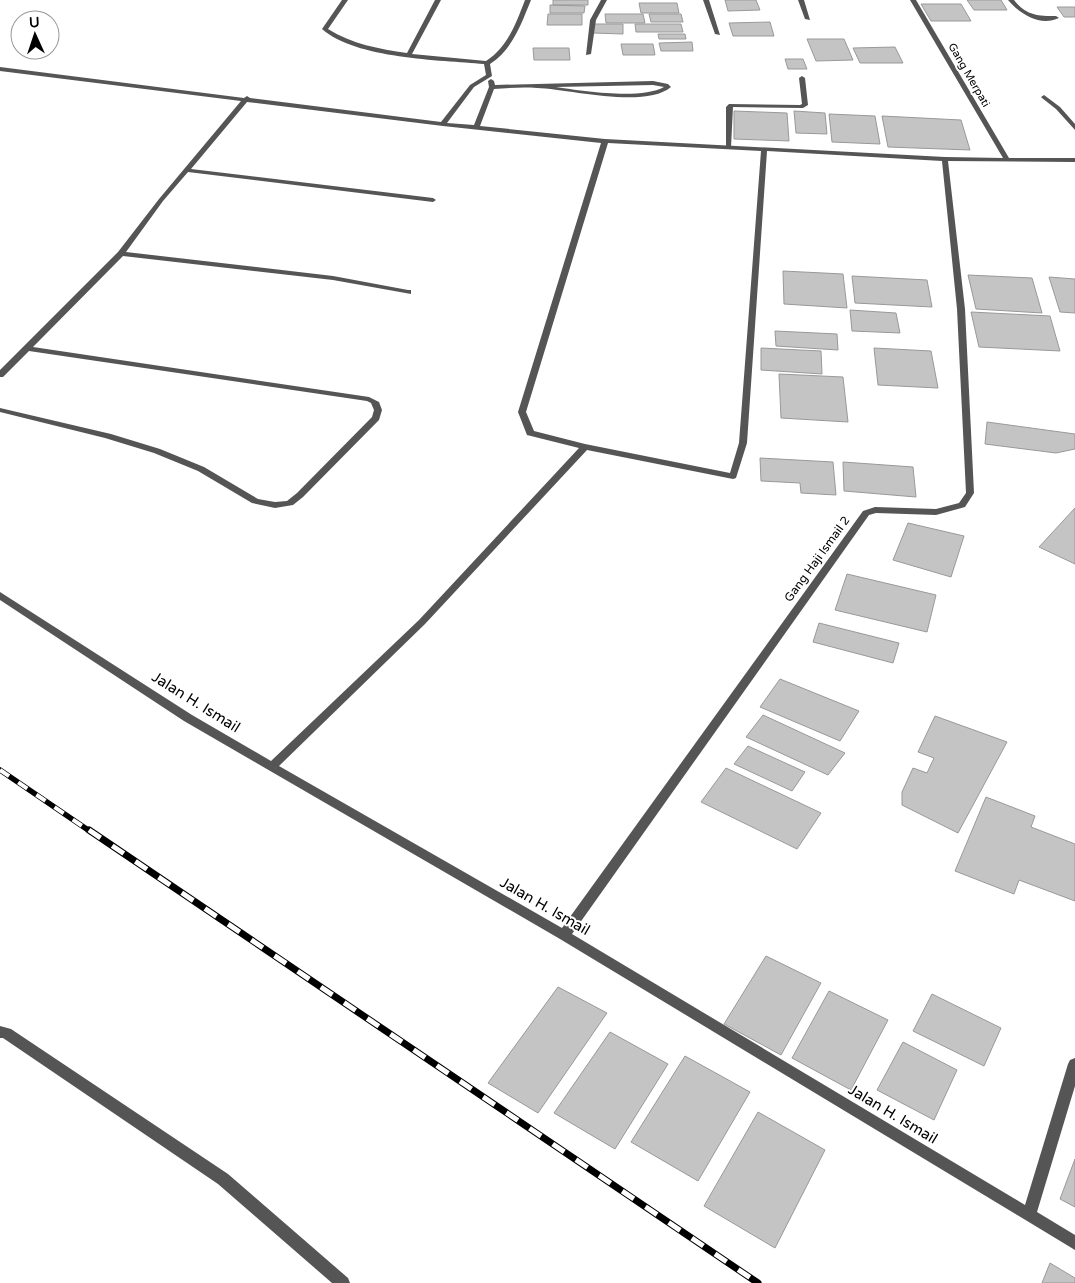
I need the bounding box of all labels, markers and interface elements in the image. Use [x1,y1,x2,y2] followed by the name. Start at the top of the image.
[10,10,60,60] north arrow
[29,14,40,31] text: U
[945,41,993,109] street label: Gang Merpati
[781,514,853,604] street label: Gang Haji Ismail 2
[149,668,243,736] street label: Jalan H. Ismail
[497,873,593,939] street label: Jalan H. Ismail
[845,1080,941,1148] street label: Jalan H. Ismail

